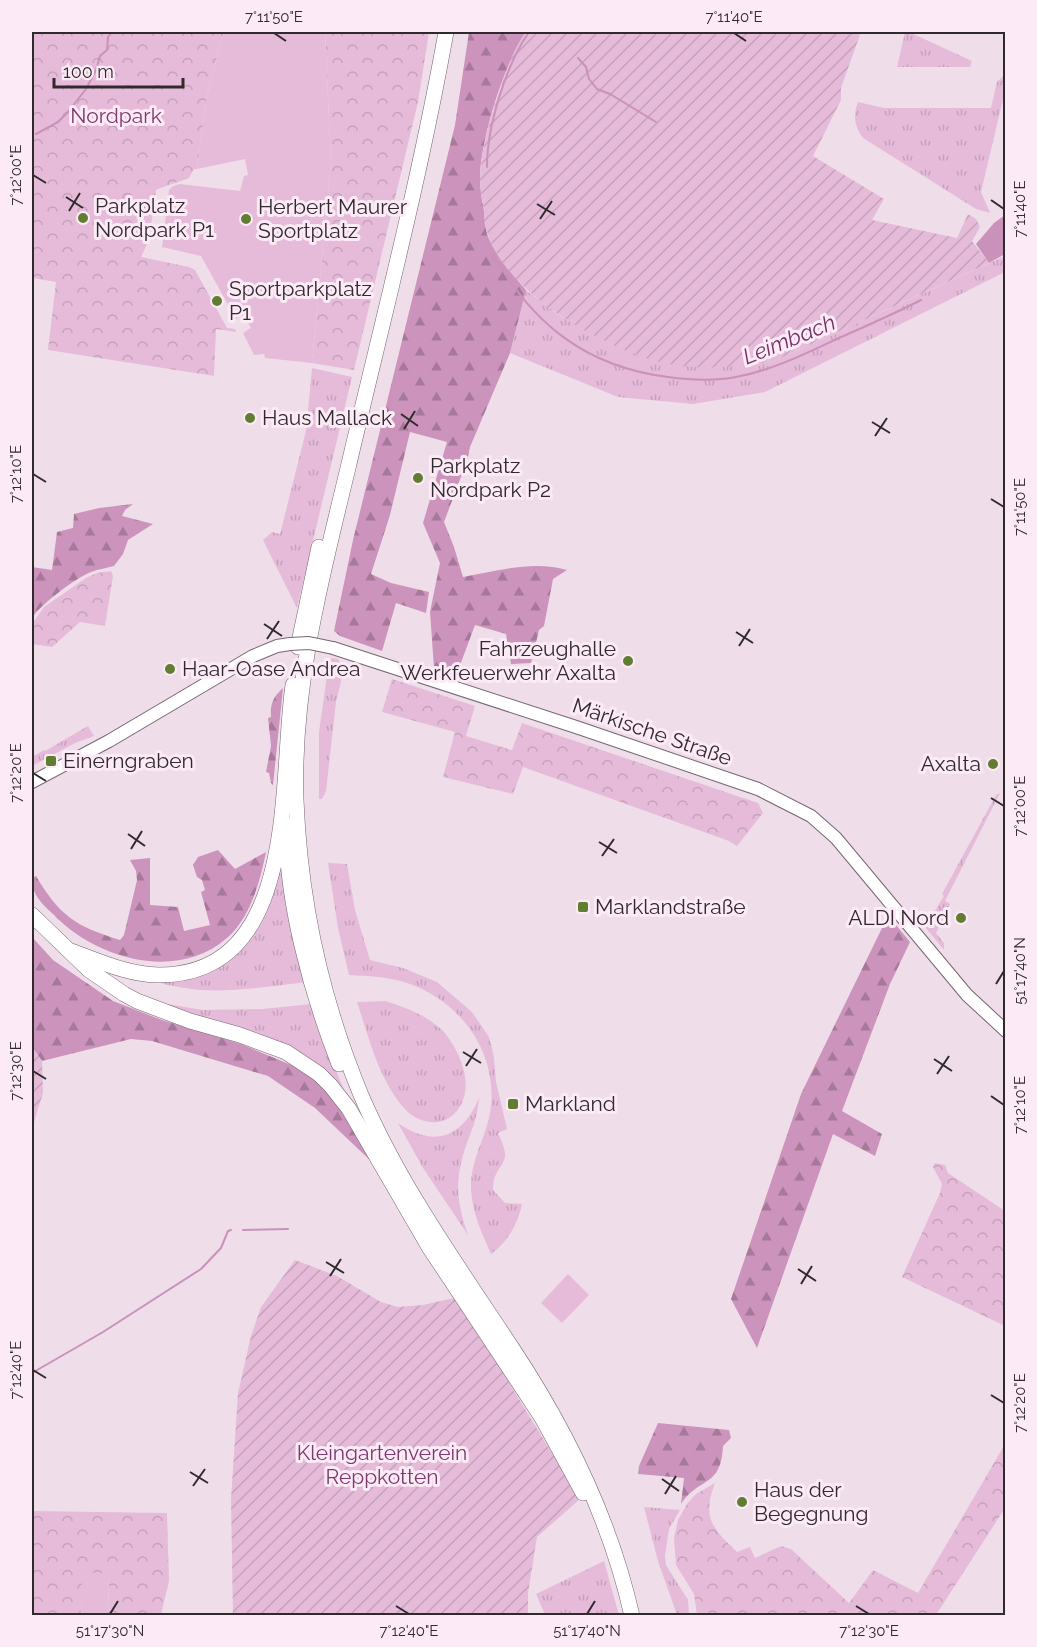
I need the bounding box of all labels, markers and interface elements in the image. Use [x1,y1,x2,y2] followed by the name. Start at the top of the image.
[245,8,303,26] text: 7°11'50"E
[705,8,763,26] text: 7°11'40"E
[54,51,183,89] scale bar
[63,61,114,82] text: 100 m
[70,103,162,128] park label: Nordpark
[7,145,25,205] text: 7°12'00"E
[1011,180,1029,238] text: 7°11'40"E
[95,193,214,242] place label: Parkplatz Nordpark P1
[258,194,408,243] place label: Herbert Maurer Sportplatz
[76,211,90,225] marker: Parkplatz Nordpark P1
[239,212,253,226] marker: Herbert Maurer Sportplatz
[229,276,372,325] place label: Sportparkplatz P1
[210,294,224,308] marker: Sportparkplatz P1
[739,309,839,369] water label: Leimbach
[262,405,392,430] place label: Haus Mallack
[243,411,257,425] marker: Haus Mallack
[7,445,25,503] text: 7°12'10"E
[430,453,551,502] place label: Parkplatz Nordpark P2
[411,471,425,485] marker: Parkplatz Nordpark P2
[1011,478,1029,536] text: 7°11'50"E
[400,636,616,685] place label: Fahrzeughalle Werkfeuerwehr Axalta
[621,654,635,668] marker: Fahrzeughalle Werkfeuerwehr Axalta
[182,656,360,681] place label: Haar-Oase Andrea
[163,662,177,676] marker: Haar-Oase Andrea
[569,693,735,770] street label: Märkische Straße
[7,743,25,803] text: 7°12'20"E
[63,748,194,773] place label: Einerngraben
[921,751,981,776] place label: Axalta
[44,754,58,768] marker: Einerngraben
[986,757,1000,771] marker: Axalta
[1011,776,1029,836] text: 7°12'00"E
[595,894,746,919] place label: Marklandstraße
[576,900,590,914] marker: Marklandstraße
[848,905,949,930] place label: ALDI Nord
[954,911,968,925] marker: ALDI Nord
[1011,937,1029,1005] text: 51°17'40"N
[7,1041,25,1101] text: 7°12'30"E
[1011,1076,1029,1134] text: 7°12'10"E
[525,1091,616,1116] place label: Markland
[506,1097,520,1111] marker: Markland
[7,1341,25,1399] text: 7°12'40"E
[1011,1373,1029,1433] text: 7°12'20"E
[297,1440,467,1489] park label: Kleingartenverein Reppkotten
[754,1477,869,1526] place label: Haus der Begegnung
[735,1495,749,1509] marker: Haus der Begegnung
[76,1622,144,1640] text: 51°17'30"N
[380,1622,438,1640] text: 7°12'40"E
[553,1622,621,1640] text: 51°17'40"N
[839,1622,899,1640] text: 7°12'30"E

